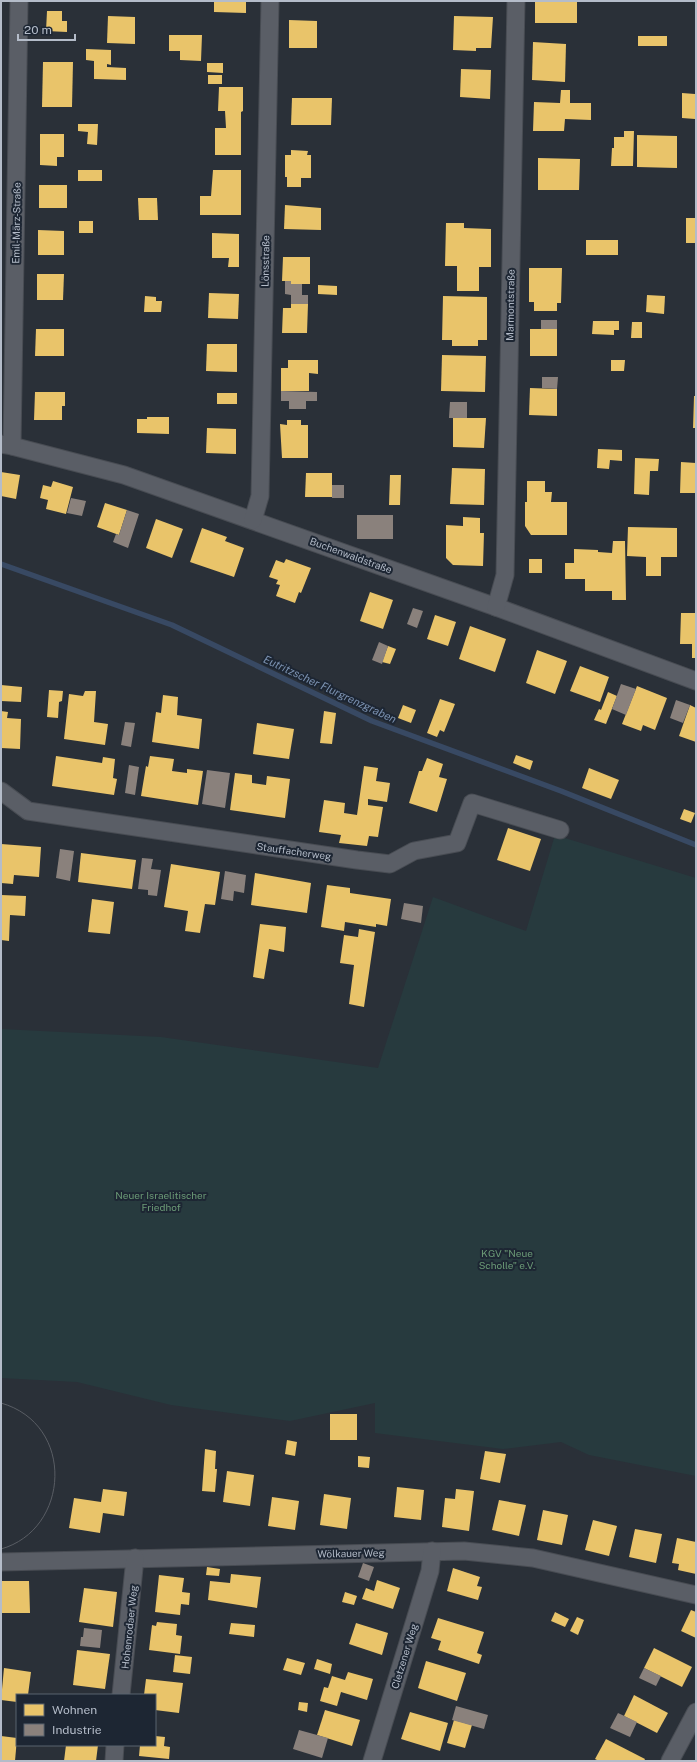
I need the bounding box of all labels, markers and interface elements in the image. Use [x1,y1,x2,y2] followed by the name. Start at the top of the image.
[18,16,75,42] scale bar
[24,23,52,37] text: 20 m
[9,182,23,264] street label: Emil-März-Straße
[259,235,271,287] street label: Lönsstraße
[503,269,517,341] street label: Marmontstraße
[308,535,394,576] street label: Buchenwaldstraße
[262,653,398,725] water label: Eutritzscher Flurgrenzgraben
[256,840,332,862] street label: Stauffacherweg
[115,1189,207,1213] park label: Neuer Israelitischer Friedhof
[479,1247,535,1271] park label: KGV "Neue Scholle" e.V.
[317,1546,385,1560] street label: Wölkauer Weg
[119,1585,139,1669] street label: Hohenrodaer Weg
[388,1622,420,1690] street label: Cletzener Weg
[16,1694,156,1746] legend
[52,1703,97,1717] text: Wohnen
[52,1723,102,1737] text: Industrie

